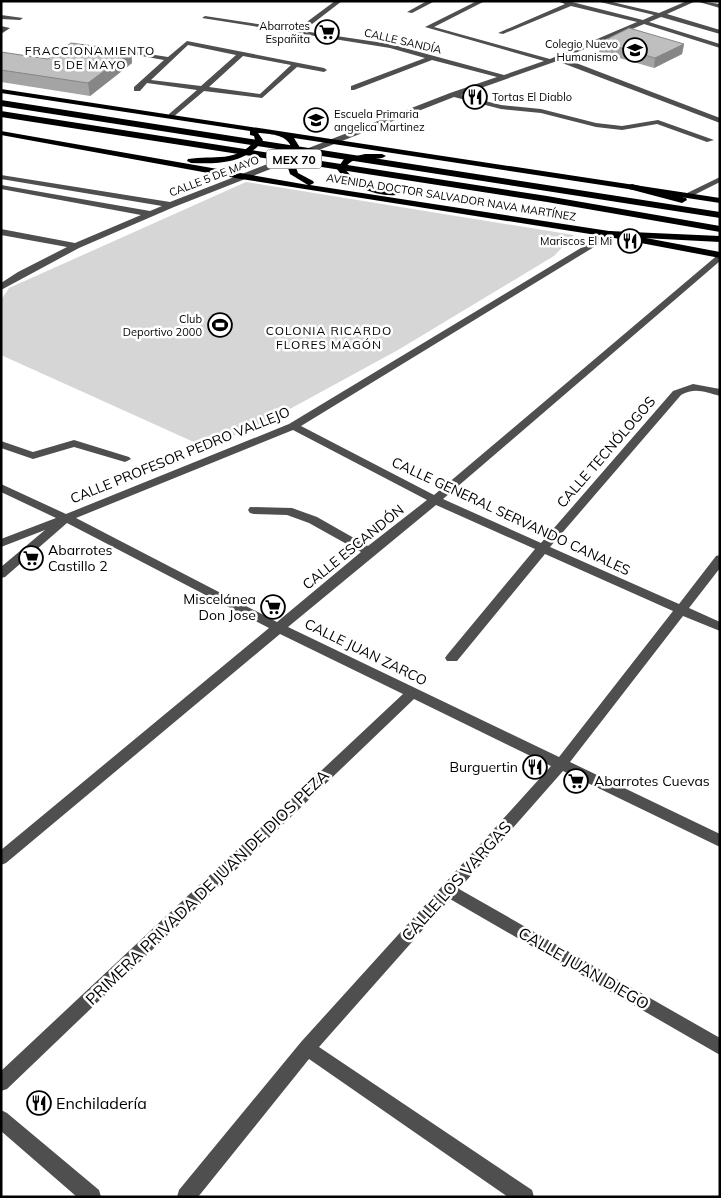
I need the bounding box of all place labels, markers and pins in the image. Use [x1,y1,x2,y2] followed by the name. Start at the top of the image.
[259,19,310,46] place label: Abarrotes Españita
[314,19,340,45] supermarket icon: Abarrotes Españita
[545,37,618,64] place label: Colegio Nuevo Humanismo
[622,37,648,63] school or university icon: Colegio Nuevo Humanismo
[462,84,488,110] restaurant icon: Tortas El Diablo
[492,90,572,104] place label: Tortas El Diablo
[303,107,329,133] school or university icon: Escuela Primaria angelica Martinez
[334,107,425,134] place label: Escuela Primaria angelica Martinez
[617,228,643,254] restaurant icon: Mariscos El Mi
[540,234,612,248] place label: Mariscos El Mi
[123,312,202,339] place label: Club Deportivo 2000
[207,312,233,338] sports icon: Club Deportivo 2000
[48,541,113,575] place label: Abarrotes Castillo 2
[18,545,44,571] supermarket icon: Abarrotes Castillo 2
[183,590,256,624] place label: Miscelánea Don Jose
[260,594,286,620] supermarket icon: Miscelánea Don Jose
[522,754,548,780] restaurant icon: Burguertin
[449,758,518,776] place label: Burguertin
[563,768,589,794] supermarket icon: Abarrotes Cuevas
[594,772,710,790] place label: Abarrotes Cuevas
[26,1090,52,1116] restaurant icon: Enchiladería
[56,1093,147,1113] place label: Enchiladería

